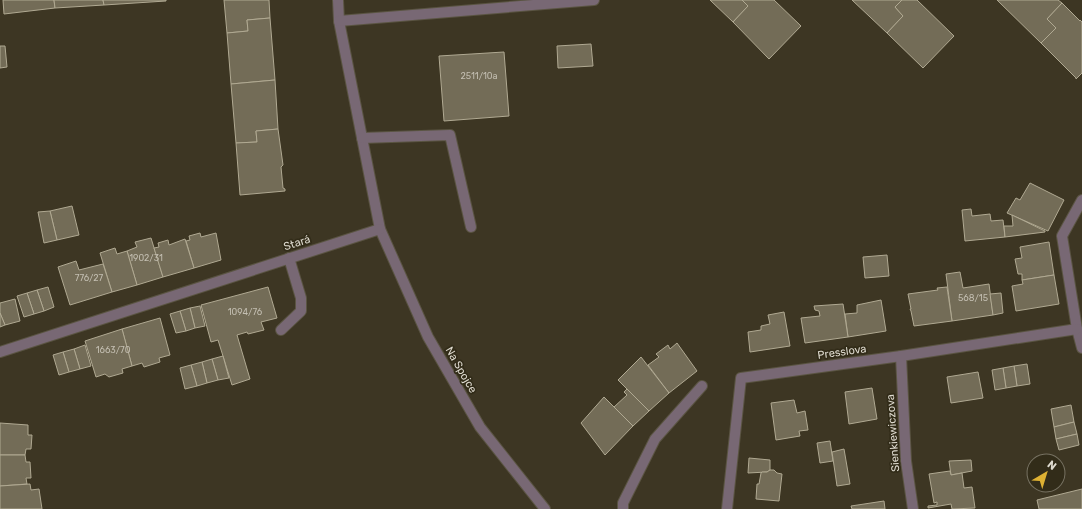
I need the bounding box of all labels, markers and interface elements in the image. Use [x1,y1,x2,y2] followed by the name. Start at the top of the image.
[460,71,498,81] house number: 2511/10a
[282,233,312,253] street label: Stará
[129,253,163,263] house number: 1902/31
[75,273,104,283] house number: 776/27
[958,293,988,303] house number: 568/15
[228,307,263,317] house number: 1094/76
[817,342,867,362] street label: Presslova
[96,345,131,355] house number: 1663/70
[443,345,479,395] street label: Na Spojce
[884,394,902,472] street label: Sienkiewiczova
[1026,453,1066,493] north arrow
[1045,458,1059,473] text: N

